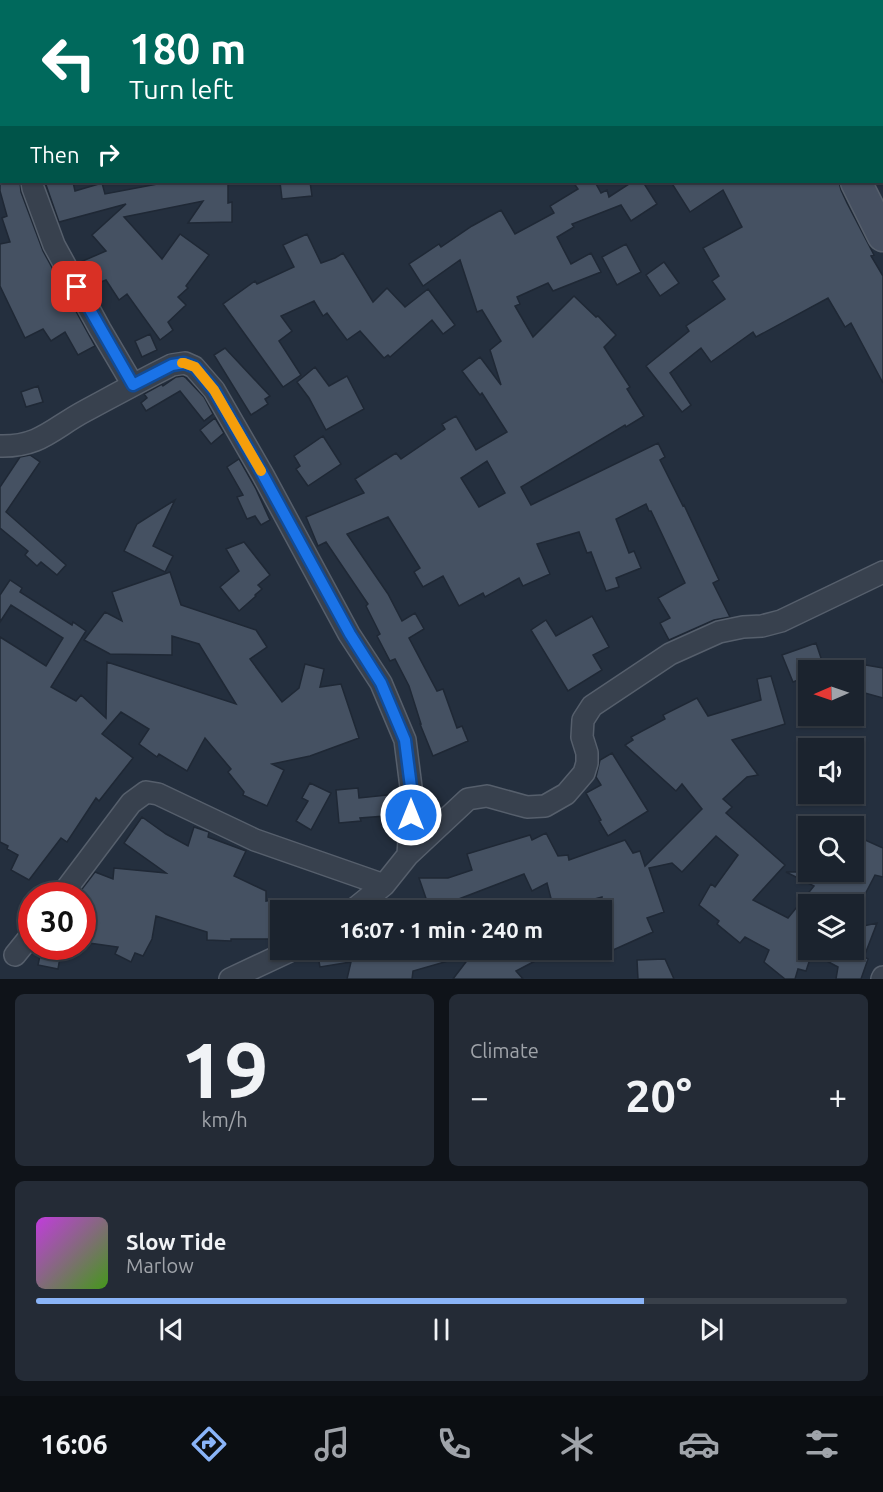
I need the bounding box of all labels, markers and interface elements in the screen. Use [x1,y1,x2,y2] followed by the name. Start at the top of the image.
[30,24,108,102] icon: left
[129,25,246,72] text: 180 m
[129,74,233,104] text: Turn left
[92,138,125,171] icon: right
[30,142,80,167] text: Then
[51,261,102,312] pin
[60,270,93,303] icon: arrive
[798,660,864,726] north arrow
[798,660,864,960] map controls
[798,738,864,804] button: sound
[379,783,443,847] position arrow
[798,816,864,882] button: search
[18,882,96,960] speed limit sign: 30
[798,894,864,960] button: layers
[339,917,543,942] text: 16:07 · 1 min · 240 m
[181,1025,268,1113] text: 19
[470,1039,539,1062] text: Climate
[625,1070,692,1121] text: 20°
[470,1078,489,1115] text: −
[828,1078,847,1115] text: +
[201,1108,248,1131] text: km/h
[126,1229,226,1254] text: Slow Tide
[126,1254,194,1277] text: Marlow
[155,1313,188,1346] icon: previous
[425,1313,458,1346] icon: pause
[695,1313,728,1346] icon: next
[188,1423,230,1465] icon: directions
[311,1423,353,1465] icon: music
[433,1423,475,1465] icon: phone
[556,1423,598,1465] icon: climate
[678,1423,720,1465] icon: car
[801,1423,843,1465] icon: filters
[40,1429,108,1459] text: 16:06

